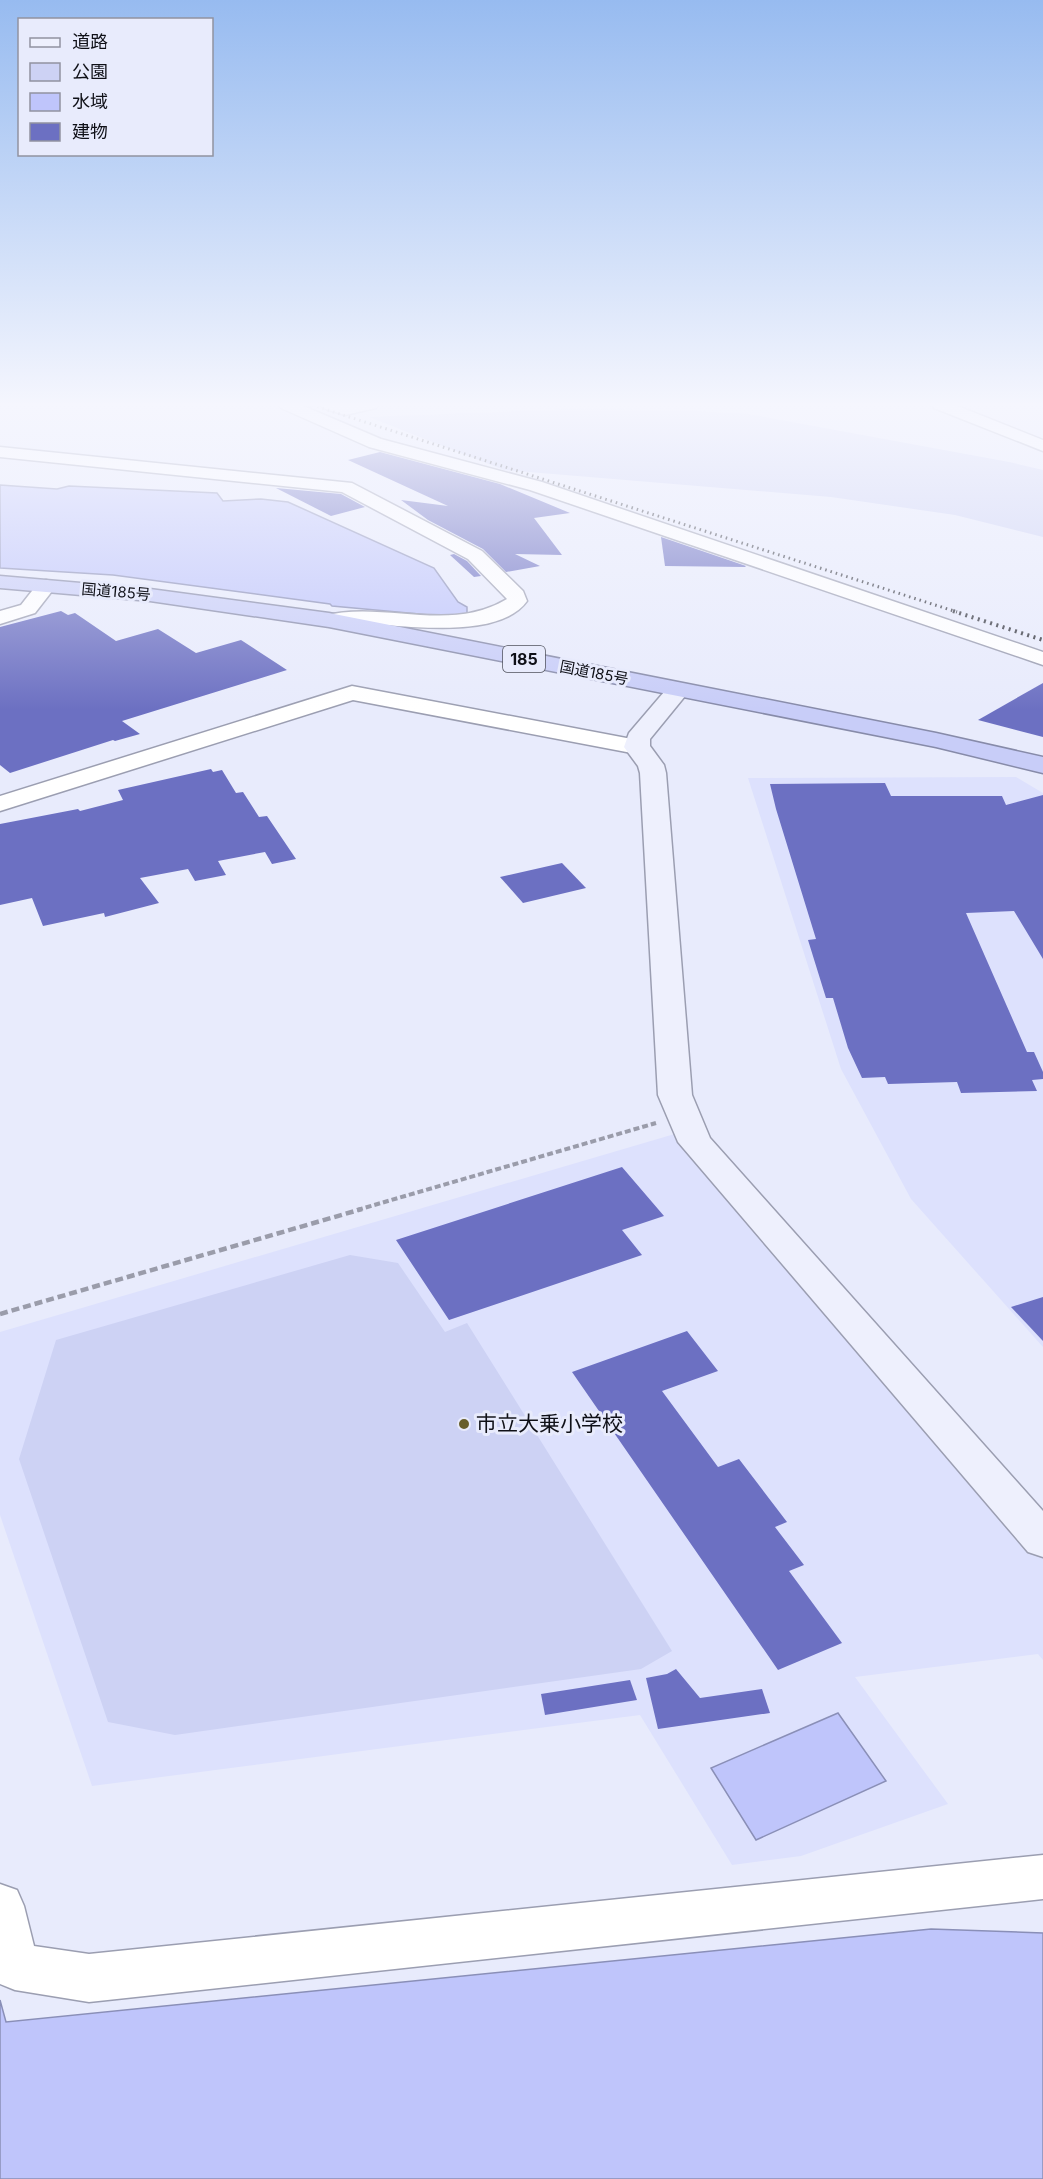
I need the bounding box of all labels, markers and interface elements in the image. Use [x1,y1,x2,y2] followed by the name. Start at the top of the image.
[18,18,213,156] legend
[72,31,108,52] text: 道路
[72,61,108,82] text: 公園
[72,91,108,112] text: 水域
[72,121,108,142] text: 建物
[81,579,151,604] street label: 国道185号
[503,646,545,672] road number: 185
[558,657,630,688] street label: 国道185号
[476,1411,623,1436] place label: 市立大乗小学校
[457,1417,471,1431] marker: 市立大乗小学校

